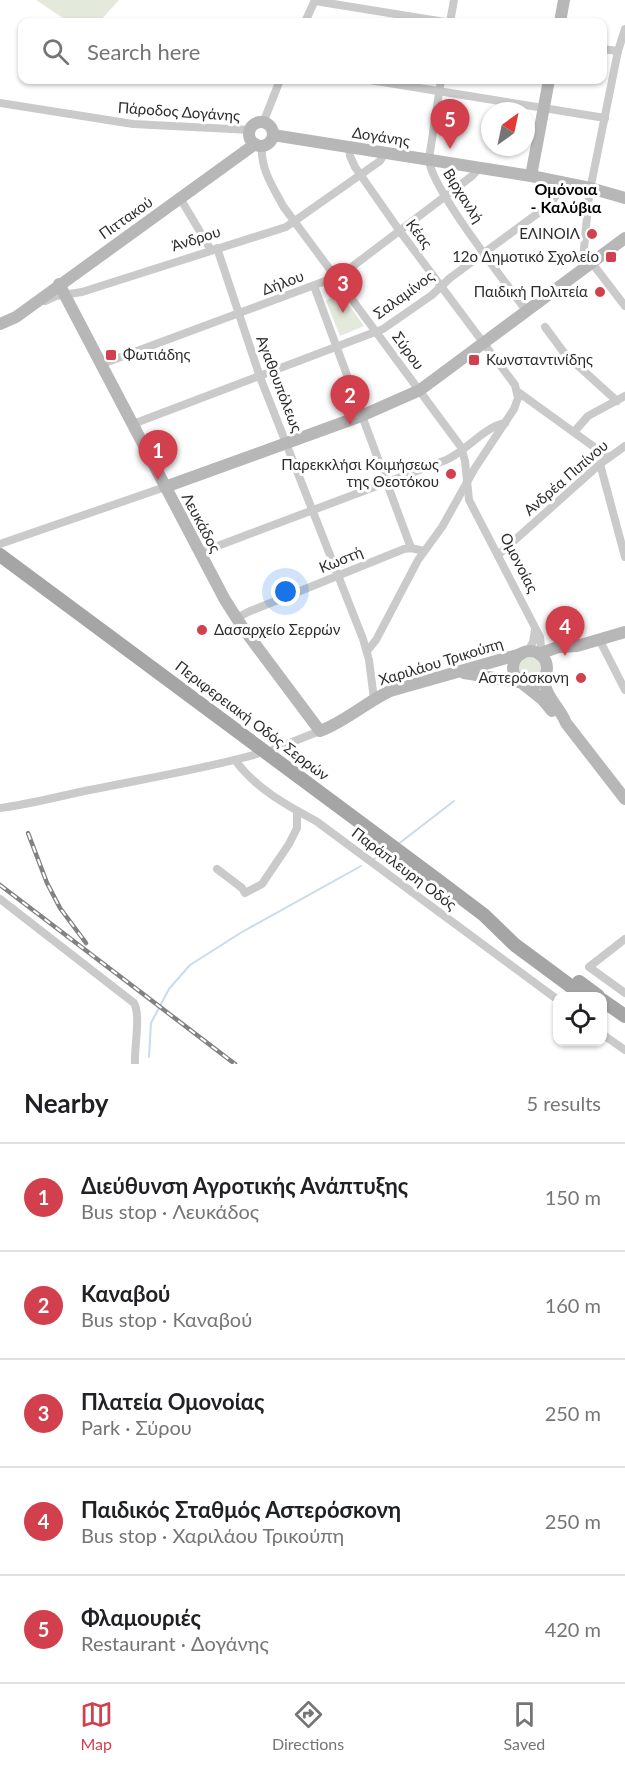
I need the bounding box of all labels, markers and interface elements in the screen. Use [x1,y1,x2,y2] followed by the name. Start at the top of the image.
[18,18,607,84] search box
[39,35,72,68] icon: search
[87,38,200,65] text: Search here
[117,98,241,124] street label: Πάροδος Δογάνης
[430,100,470,149] pin: 5
[481,102,535,156] north arrow
[351,123,411,149] street label: Δογάνης
[440,165,488,226] street label: Βιρχανλή
[531,179,602,216] district label: Ομόνοια - Καλύβια
[95,192,156,242] street label: Πιττακού
[403,215,437,252] street label: Κέας
[169,222,223,254] street label: Άνδρου
[519,224,581,242] place label: ΕΛΙΝΟΙΛ
[585,227,599,241] marker: ΕΛΙΝΟΙΛ
[452,247,599,265] place label: 12ο Δημοτικό Σχολείο
[604,250,618,264] marker: 12ο Δημοτικό Σχολείο
[324,264,362,313] pin: 3
[259,266,306,298] street label: Δήλου
[370,266,437,322] street label: Σαλαμίνος
[474,282,588,300] place label: Παιδική Πολιτεία
[593,285,607,299] marker: Παιδική Πολιτεία
[389,328,429,373] street label: Σύρου
[253,333,307,435] street label: Αγαθουπόλεως
[123,345,191,363] place label: Φωτιάδης
[104,348,118,362] marker: Φωτιάδης
[486,350,593,368] place label: Κωνσταντινίδης
[467,353,481,367] marker: Κωνσταντινίδης
[330,376,370,425] pin: 2
[138,430,178,480] pin: 1
[520,436,611,519] street label: Ανδρέα Πιπίνου
[281,455,439,490] place label: Παρεκκλήσι Κοιμήσεως της Θεοτόκου
[444,467,458,481] marker: Παρεκκλήσι Κοιμήσεως της Θεοτόκου
[179,490,225,555] street label: Λευκάδος
[497,530,543,596] street label: Ομονοίας
[316,542,365,576] street label: Κωστή
[271,577,300,606] your location
[546,606,584,656] pin: 4
[214,620,341,638] place label: Δασαρχείο Σερρών
[195,623,209,637] marker: Δασαρχείο Σερρών
[376,634,505,688] street label: Χαριλάου Τρικούπη
[172,657,333,784] street label: Περιφερειακή Οδός Σερρών
[478,668,569,686] place label: Αστερόσκονη
[574,671,588,685] marker: Αστερόσκονη
[349,823,460,913] street label: Παράπλευρη Οδός
[553,992,607,1046] map controls
[553,992,607,1046] button: locate
[24,1087,109,1119] text: Nearby
[526,1091,601,1115] text: 5 results
[81,1172,408,1199] text: Διεύθυνση Αγροτικής Ανάπτυξης
[38,1185,49,1209] text: 1
[545,1185,601,1209] text: 150 m
[81,1199,259,1223] text: Bus stop · Λευκάδος
[81,1280,170,1307] text: Καναβού
[38,1293,49,1317] text: 2
[545,1293,601,1317] text: 160 m
[81,1307,252,1331] text: Bus stop · Καναβού
[81,1388,264,1415] text: Πλατεία Ομονοίας
[38,1401,49,1425] text: 3
[545,1401,601,1425] text: 250 m
[81,1415,192,1439] text: Park · Σύρου
[81,1496,401,1523] text: Παιδικός Σταθμός Αστερόσκονη
[38,1509,49,1533] text: 4
[545,1509,601,1533] text: 250 m
[81,1523,344,1547] text: Bus stop · Χαριλάου Τρικούπη
[81,1604,201,1631] text: Φλαμουριές
[38,1617,49,1641] text: 5
[545,1617,601,1641] text: 420 m
[81,1631,269,1655] text: Restaurant · Δογάνης
[80,1698,113,1753] tab: Map
[272,1698,344,1753] tab: Directions
[504,1698,545,1753] tab: Saved

